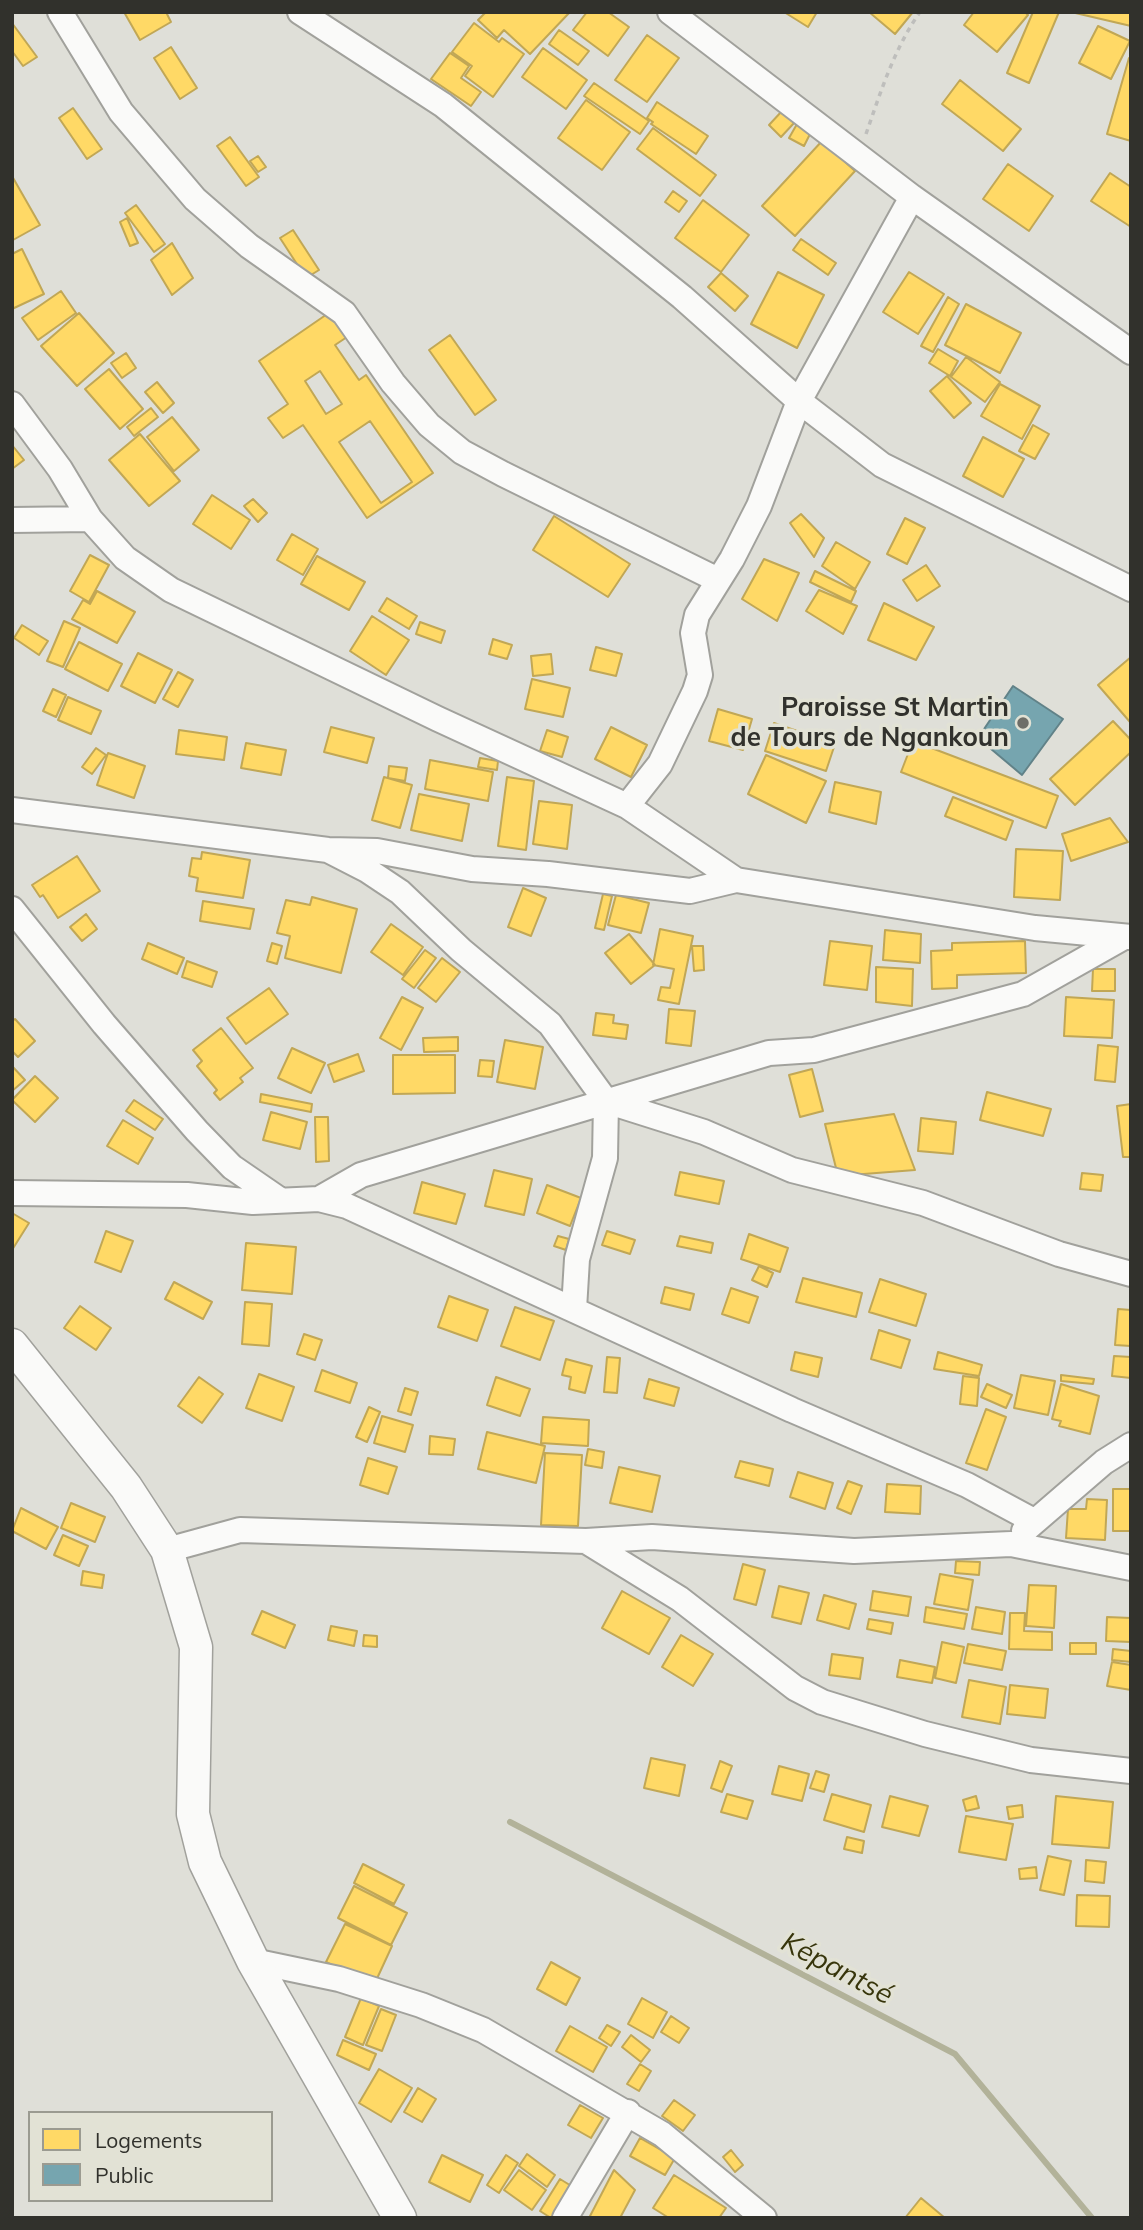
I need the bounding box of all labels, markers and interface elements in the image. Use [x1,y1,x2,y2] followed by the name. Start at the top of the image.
[731,692,1009,754] place label: Paroisse St Martin de Tours de Ngankoun
[1015,715,1031,731] marker: Paroisse St Martin de Tours de Ngankoun
[775,1926,899,2012] water label: Képantsé
[28,2111,273,2202] legend
[95,2127,202,2153] text: Logements
[95,2162,154,2188] text: Public

